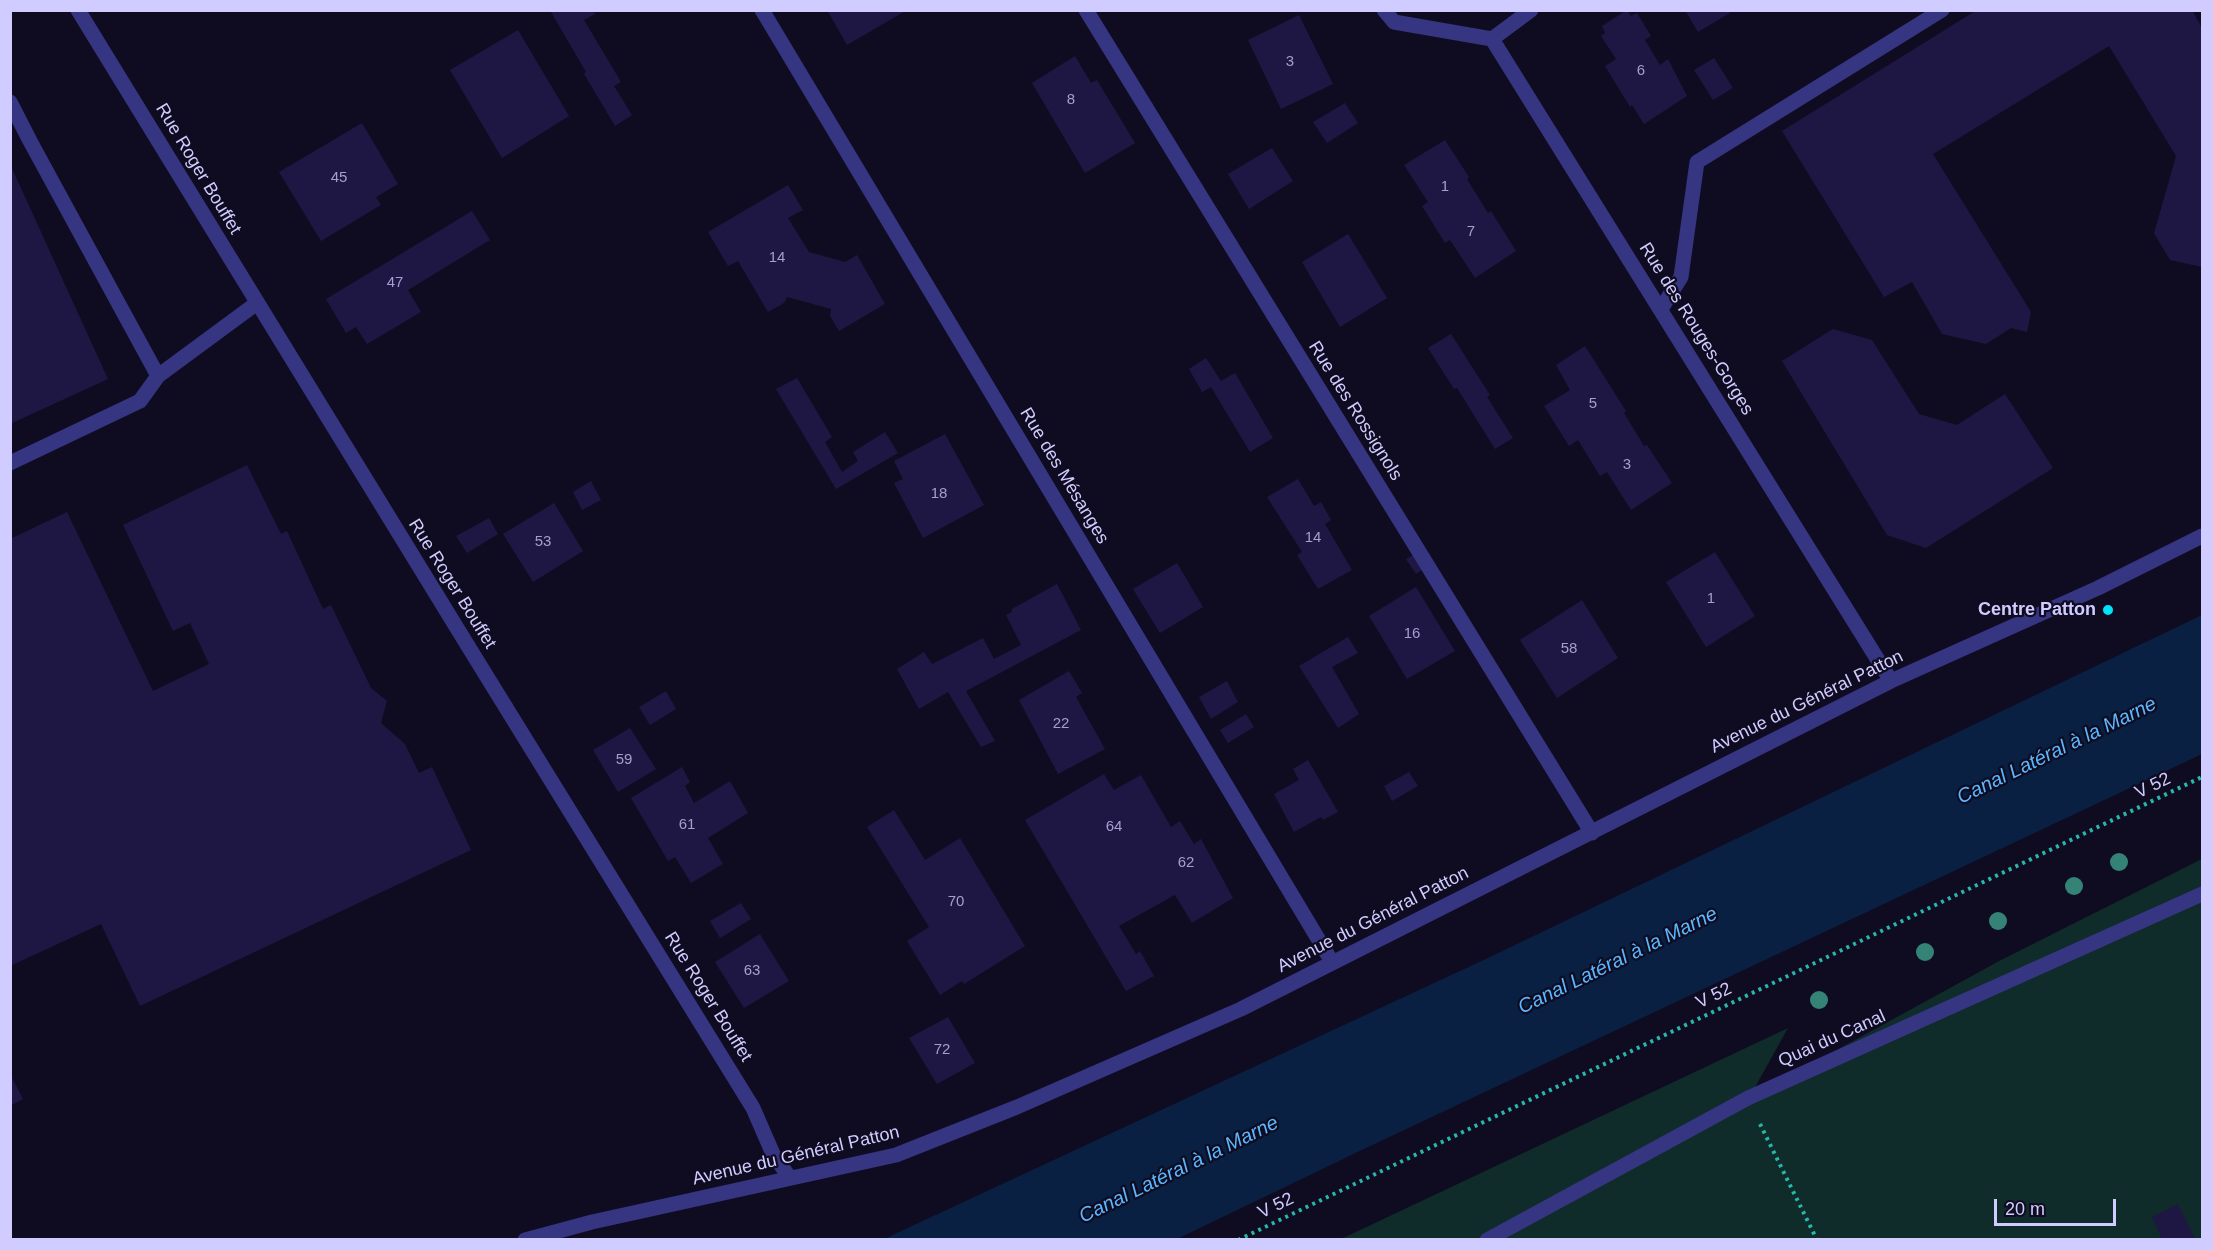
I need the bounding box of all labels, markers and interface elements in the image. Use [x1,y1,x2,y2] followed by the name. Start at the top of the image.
[1286,53,1294,71] house number: 3
[1637,62,1645,80] house number: 6
[1067,91,1075,109] house number: 8
[150,100,246,238] street label: Rue Roger Bouffet
[331,169,347,187] house number: 45
[1441,178,1449,196] house number: 1
[1467,223,1475,241] house number: 7
[1634,239,1758,419] street label: Rue des Rouges-Gorges
[769,249,785,267] house number: 14
[387,274,403,292] house number: 47
[1303,337,1407,485] street label: Rue des Rossignols
[1589,395,1597,413] house number: 5
[1015,404,1113,548] street label: Rue des Mésanges
[1623,456,1631,474] house number: 3
[931,485,947,503] house number: 18
[403,515,501,653] street label: Rue Roger Bouffet
[1305,529,1321,547] house number: 14
[535,533,551,551] house number: 53
[1707,590,1715,608] house number: 1
[1978,599,2096,621] place label: Centre Patton
[2101,603,2115,617] marker: Centre Patton
[1404,625,1420,643] house number: 16
[1561,640,1577,658] house number: 58
[1707,646,1907,758] street label: Avenue du Général Patton
[1953,692,2161,810] water label: Canal Latéral à la Marne
[1053,715,1069,733] house number: 22
[616,751,632,769] house number: 59
[2132,768,2174,804] street label: V 52
[679,816,695,834] house number: 61
[1106,818,1122,836] house number: 64
[1178,854,1194,872] house number: 62
[1274,862,1472,978] street label: Avenue du Général Patton
[948,893,964,911] house number: 70
[1514,902,1722,1020] water label: Canal Latéral à la Marne
[659,928,757,1066] street label: Rue Roger Bouffet
[744,962,760,980] house number: 63
[1693,978,1735,1014] street label: V 52
[1775,1006,1889,1072] street label: Quai du Canal
[934,1041,950,1059] house number: 72
[1075,1111,1283,1229] water label: Canal Latéral à la Marne
[690,1122,902,1190] street label: Avenue du Général Patton
[1997,1187,2118,1225] scale bar
[1255,1188,1297,1224] street label: V 52
[2005,1199,2045,1219] text: 20 m

